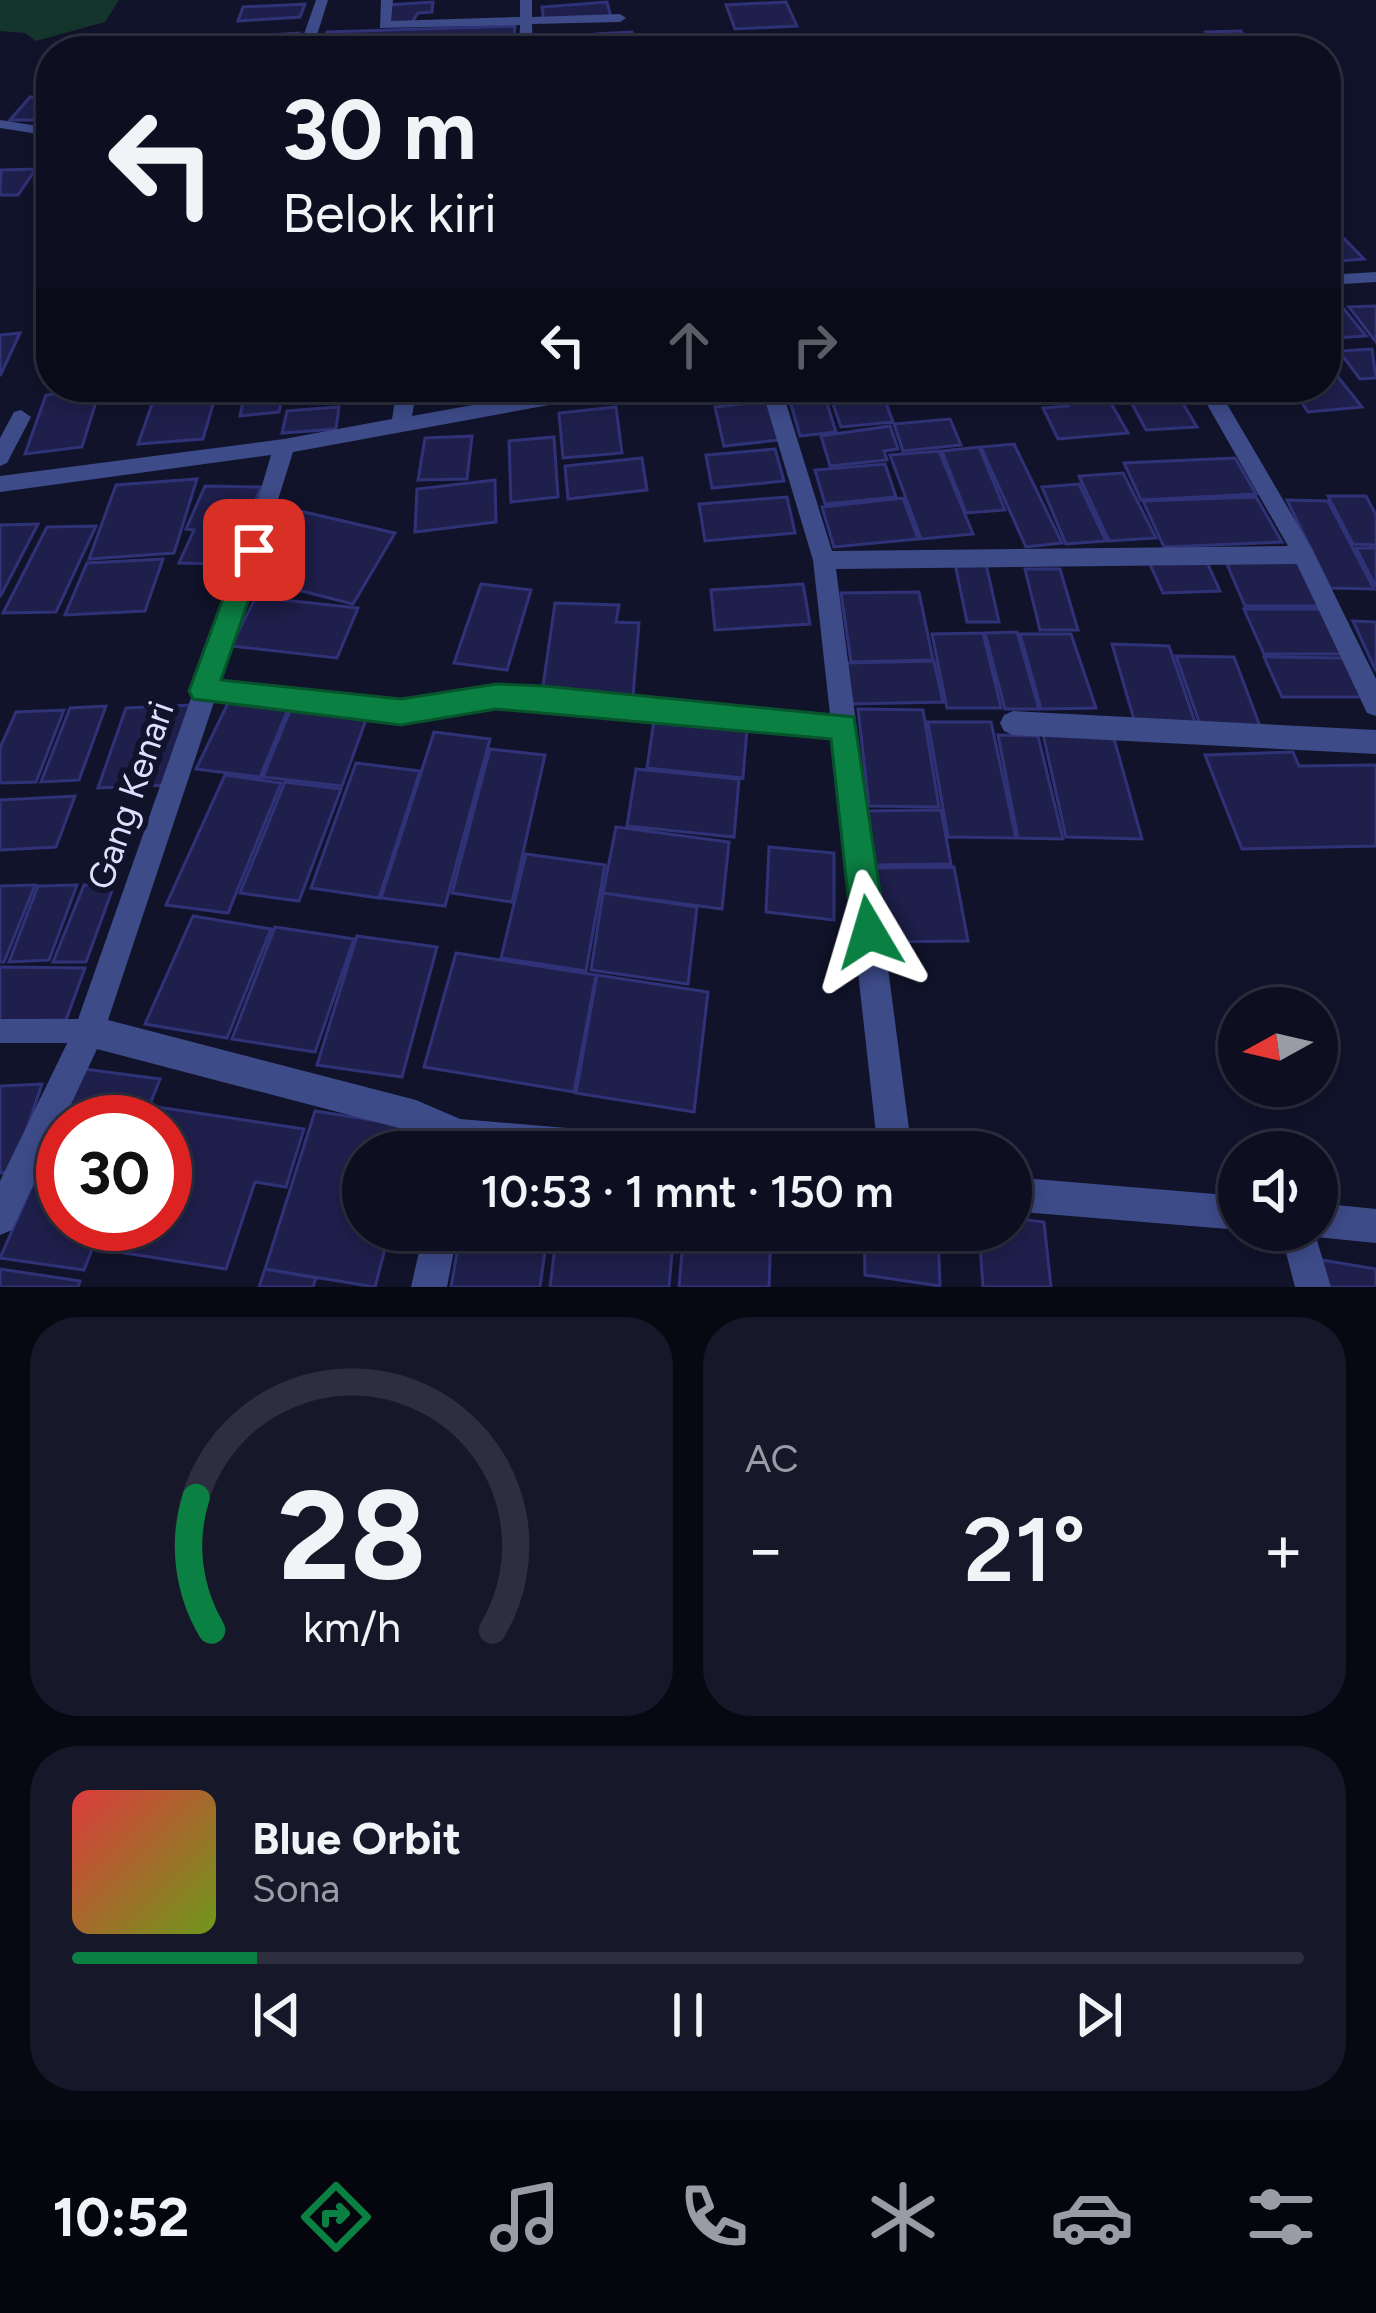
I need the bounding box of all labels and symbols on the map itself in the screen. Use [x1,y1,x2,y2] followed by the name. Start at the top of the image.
[203,499,305,601] pin
[78,695,183,895] street label: Gang Kenari
[806,869,932,995] position arrow
[1218,987,1338,1107] north arrow
[36,1095,192,1251] speed limit sign: 30

